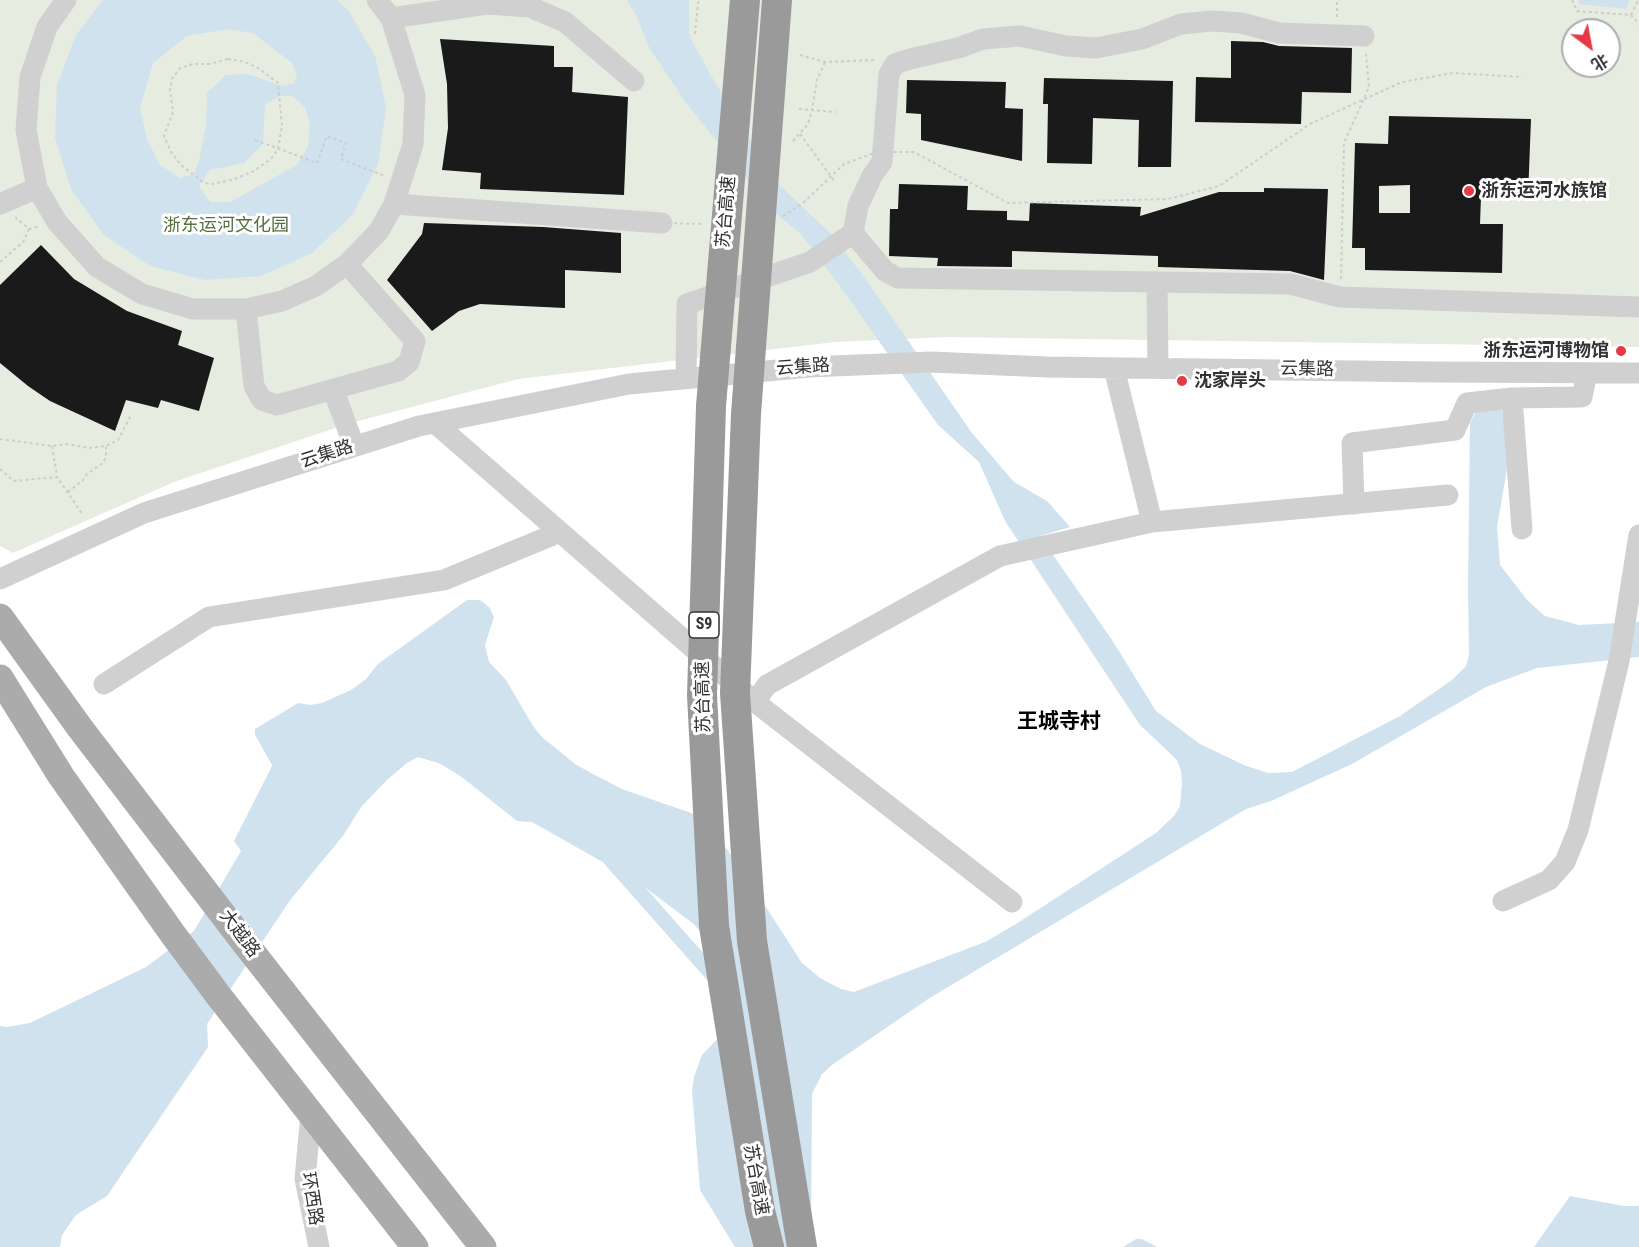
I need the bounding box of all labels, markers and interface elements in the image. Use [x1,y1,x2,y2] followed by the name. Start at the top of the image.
[1561,18,1621,78] north arrow
[1588,50,1612,74] text: 北
[713,175,741,249] street label: 苏台高速
[1481,180,1607,202] place label: 浙东运河水族馆
[1462,184,1476,198] marker: 浙东运河水族馆
[163,215,289,237] park label: 浙东运河文化园
[1483,340,1609,362] place label: 浙东运河博物馆
[1614,344,1628,358] marker: 浙东运河博物馆
[775,355,831,381] street label: 云集路
[1280,359,1334,381] street label: 云集路
[1194,370,1266,392] place label: 沈家岸头
[1175,374,1189,388] marker: 沈家岸头
[298,436,356,474] street label: 云集路
[689,612,719,638] road number: S9
[693,661,715,733] street label: 苏台高速
[1017,710,1101,736] district label: 王城寺村
[214,906,264,962] street label: 大越路
[738,1143,772,1217] street label: 苏台高速
[296,1171,326,1227] street label: 环西路

